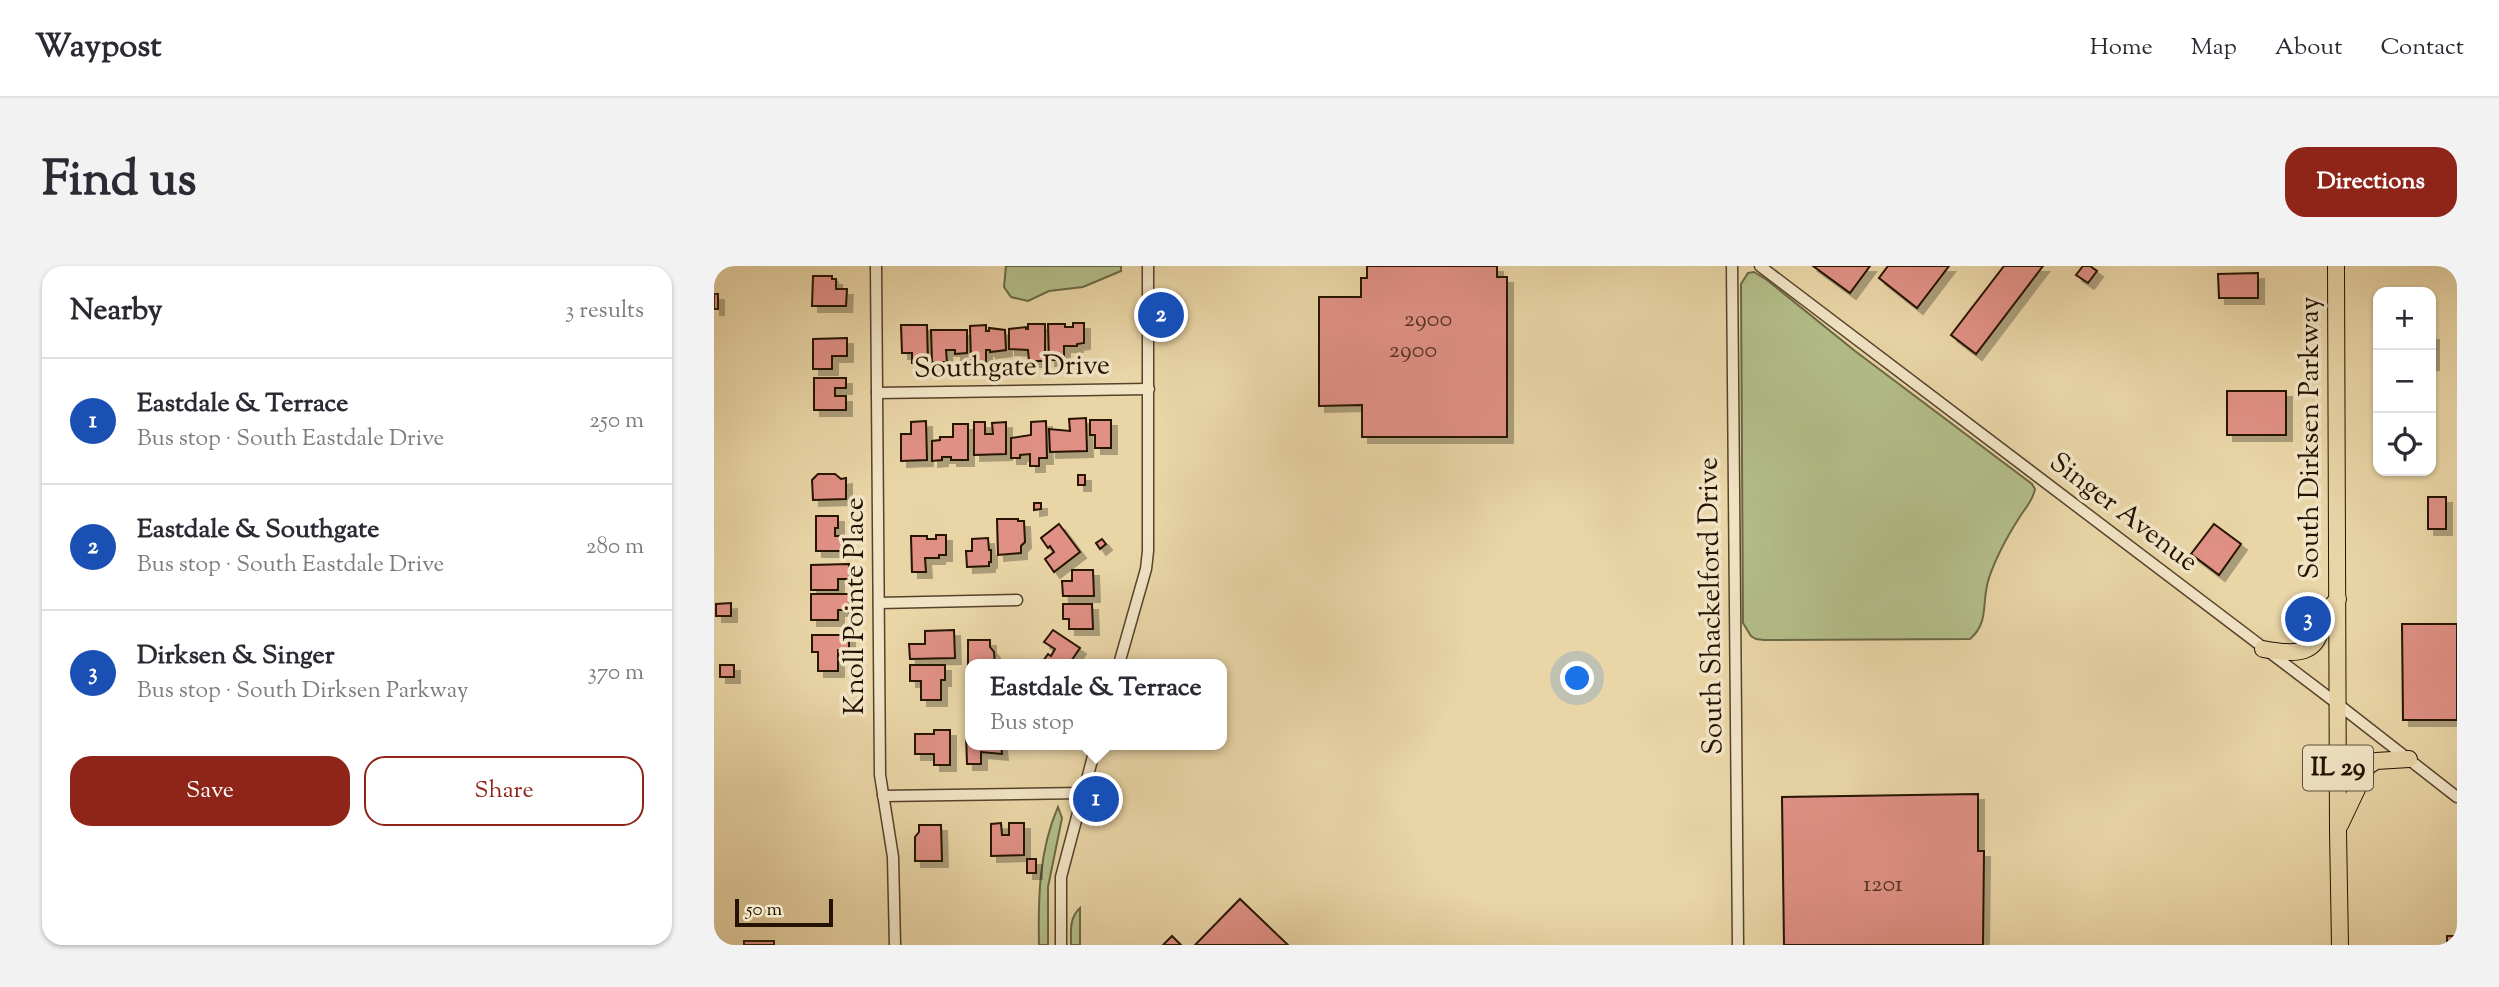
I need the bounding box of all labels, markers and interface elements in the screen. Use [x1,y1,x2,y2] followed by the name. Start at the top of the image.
[35,24,162,72] text: Waypost
[2090,31,2153,65] text: Home
[2191,31,2237,65] text: Map
[2275,31,2342,65] text: About
[2380,31,2464,65] text: Contact
[42,147,196,217] text: Find us
[2285,147,2457,217] button: Directions
[2373,287,2436,476] map controls
[2373,287,2436,350] button: +
[1138,289,1184,341] pin: 2
[70,290,162,333] text: Nearby
[565,295,644,328] text: 3 results
[2291,297,2331,579] street label: South Dirksen Parkway
[1404,303,1452,337] house number: 2900
[1389,334,1437,368] house number: 2900
[914,346,1110,390] street label: Southgate Drive
[2373,350,2436,413] button: −
[137,386,348,423] text: Eastdale & Terrace
[89,405,97,438] text: 1
[589,405,644,438] text: 250 m
[2373,413,2436,476] button: locate
[137,423,444,456] text: Bus stop · South Eastdale Drive
[2040,444,2206,582] street label: Singer Avenue
[1689,457,1735,755] street label: South Shackelford Drive
[836,497,876,715] street label: Knoll Pointe Place
[137,512,379,549] text: Eastdale & Southgate
[88,531,98,564] text: 2
[586,531,644,564] text: 280 m
[137,549,444,582] text: Bus stop · South Eastdale Drive
[2285,593,2331,645] pin: 3
[137,638,334,675] text: Dirksen & Singer
[88,657,98,690] text: 3
[588,657,644,690] text: 370 m
[965,659,1227,750] popup
[1560,661,1594,695] your location
[990,670,1202,707] text: Eastdale & Terrace
[137,675,469,708] text: Bus stop · South Dirksen Parkway
[990,707,1074,740] text: Bus stop
[2303,746,2373,790] road number: IL 29
[70,756,350,826] button: Save
[364,756,644,826] button: Share
[1073,773,1119,825] pin: 1
[1863,868,1903,902] house number: 1201
[735,896,833,928] scale bar
[746,897,782,924] text: 50 m

